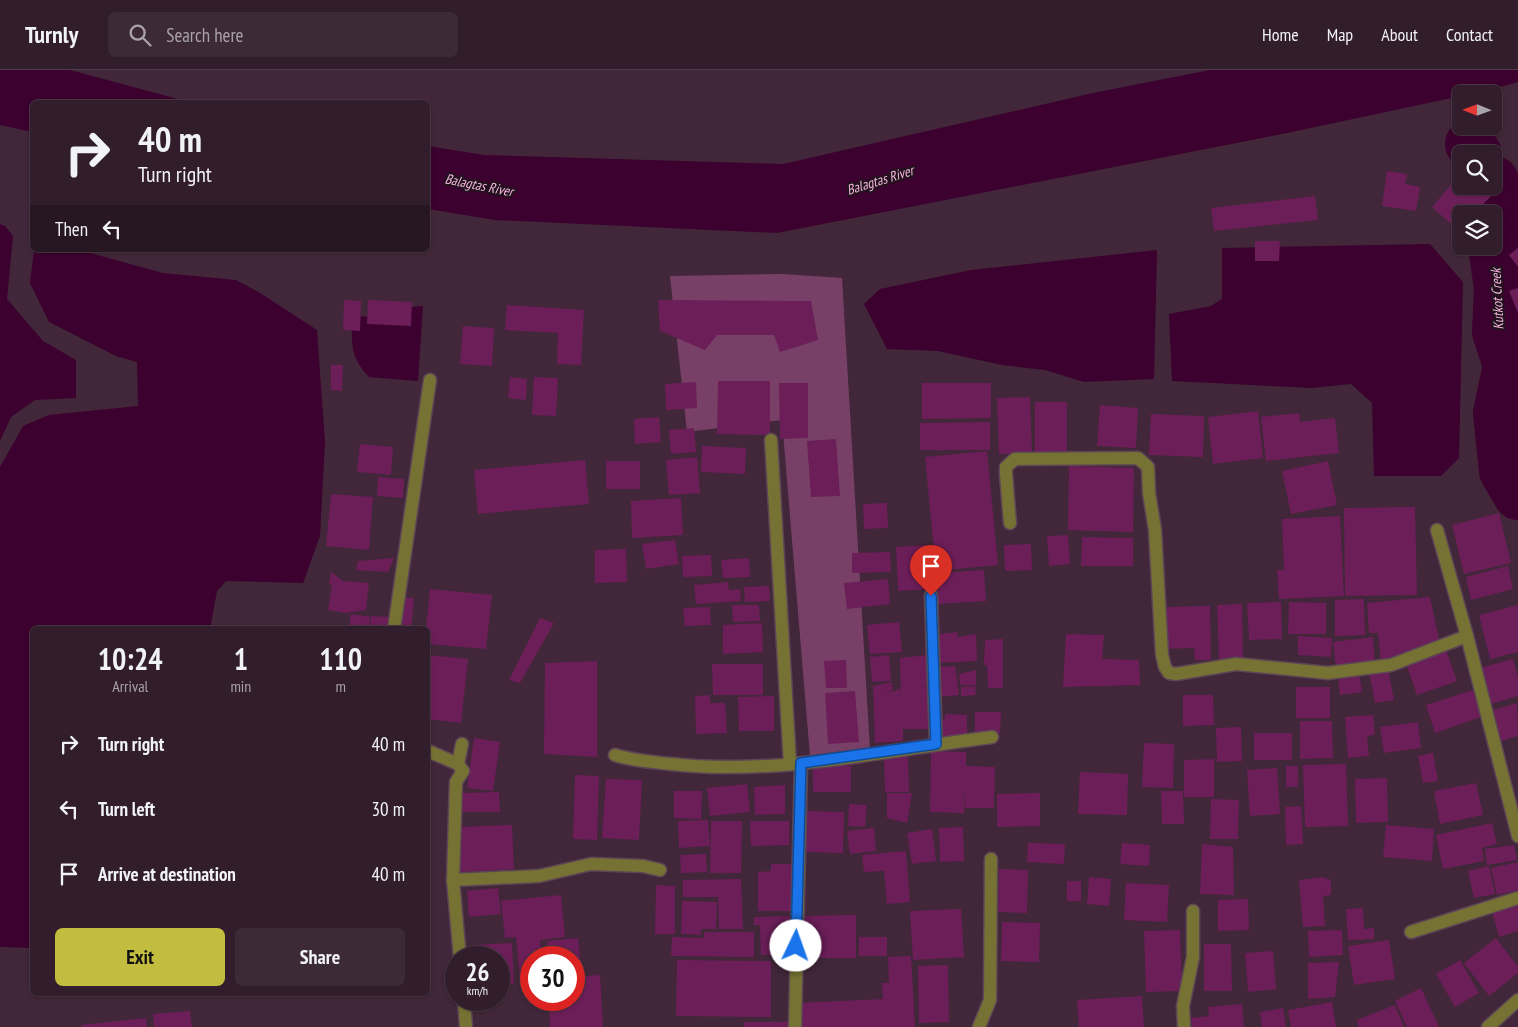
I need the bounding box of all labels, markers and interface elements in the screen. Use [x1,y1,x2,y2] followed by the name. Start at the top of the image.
[108,12,458,57] search box
[25,19,78,50] text: Turnly
[126,21,154,49] icon: search
[166,23,243,47] text: Search here
[1262,23,1299,46] text: Home
[1327,23,1353,46] text: Map
[1381,23,1418,46] text: About
[1446,23,1493,46] text: Contact
[1452,85,1502,135] north arrow
[1452,85,1502,255] map controls
[138,116,202,162] text: 40 m
[55,120,120,185] icon: right
[1452,145,1502,195] button: search
[138,160,212,188] text: Turn right
[844,161,918,199] water label: Balagtas River
[443,170,517,201] water label: Balagtas River
[1452,205,1502,255] button: layers
[98,215,126,243] icon: left
[55,217,88,241] text: Then
[1486,266,1508,330] water label: Kutkot Creek
[910,545,952,596] pin
[917,552,945,580] icon: arrive
[98,639,163,678] text: 10:24
[234,639,248,678] text: 1
[319,639,362,678] text: 110
[112,676,148,696] text: Arrival
[230,676,251,696] text: min
[335,676,346,696] text: m
[55,730,83,758] icon: right
[98,732,164,756] text: Turn right
[372,732,405,756] text: 40 m
[55,795,83,823] icon: left
[98,797,155,821] text: Turn left
[372,797,405,821] text: 30 m
[55,860,83,888] icon: arrive
[98,862,236,886] text: Arrive at destination
[372,862,405,886] text: 40 m
[769,919,821,971] position arrow
[55,928,225,986] button: Exit
[235,928,405,986] button: Share
[520,946,585,1011] speed limit sign: 30
[466,956,489,988] text: 26
[467,983,488,998] text: km/h

